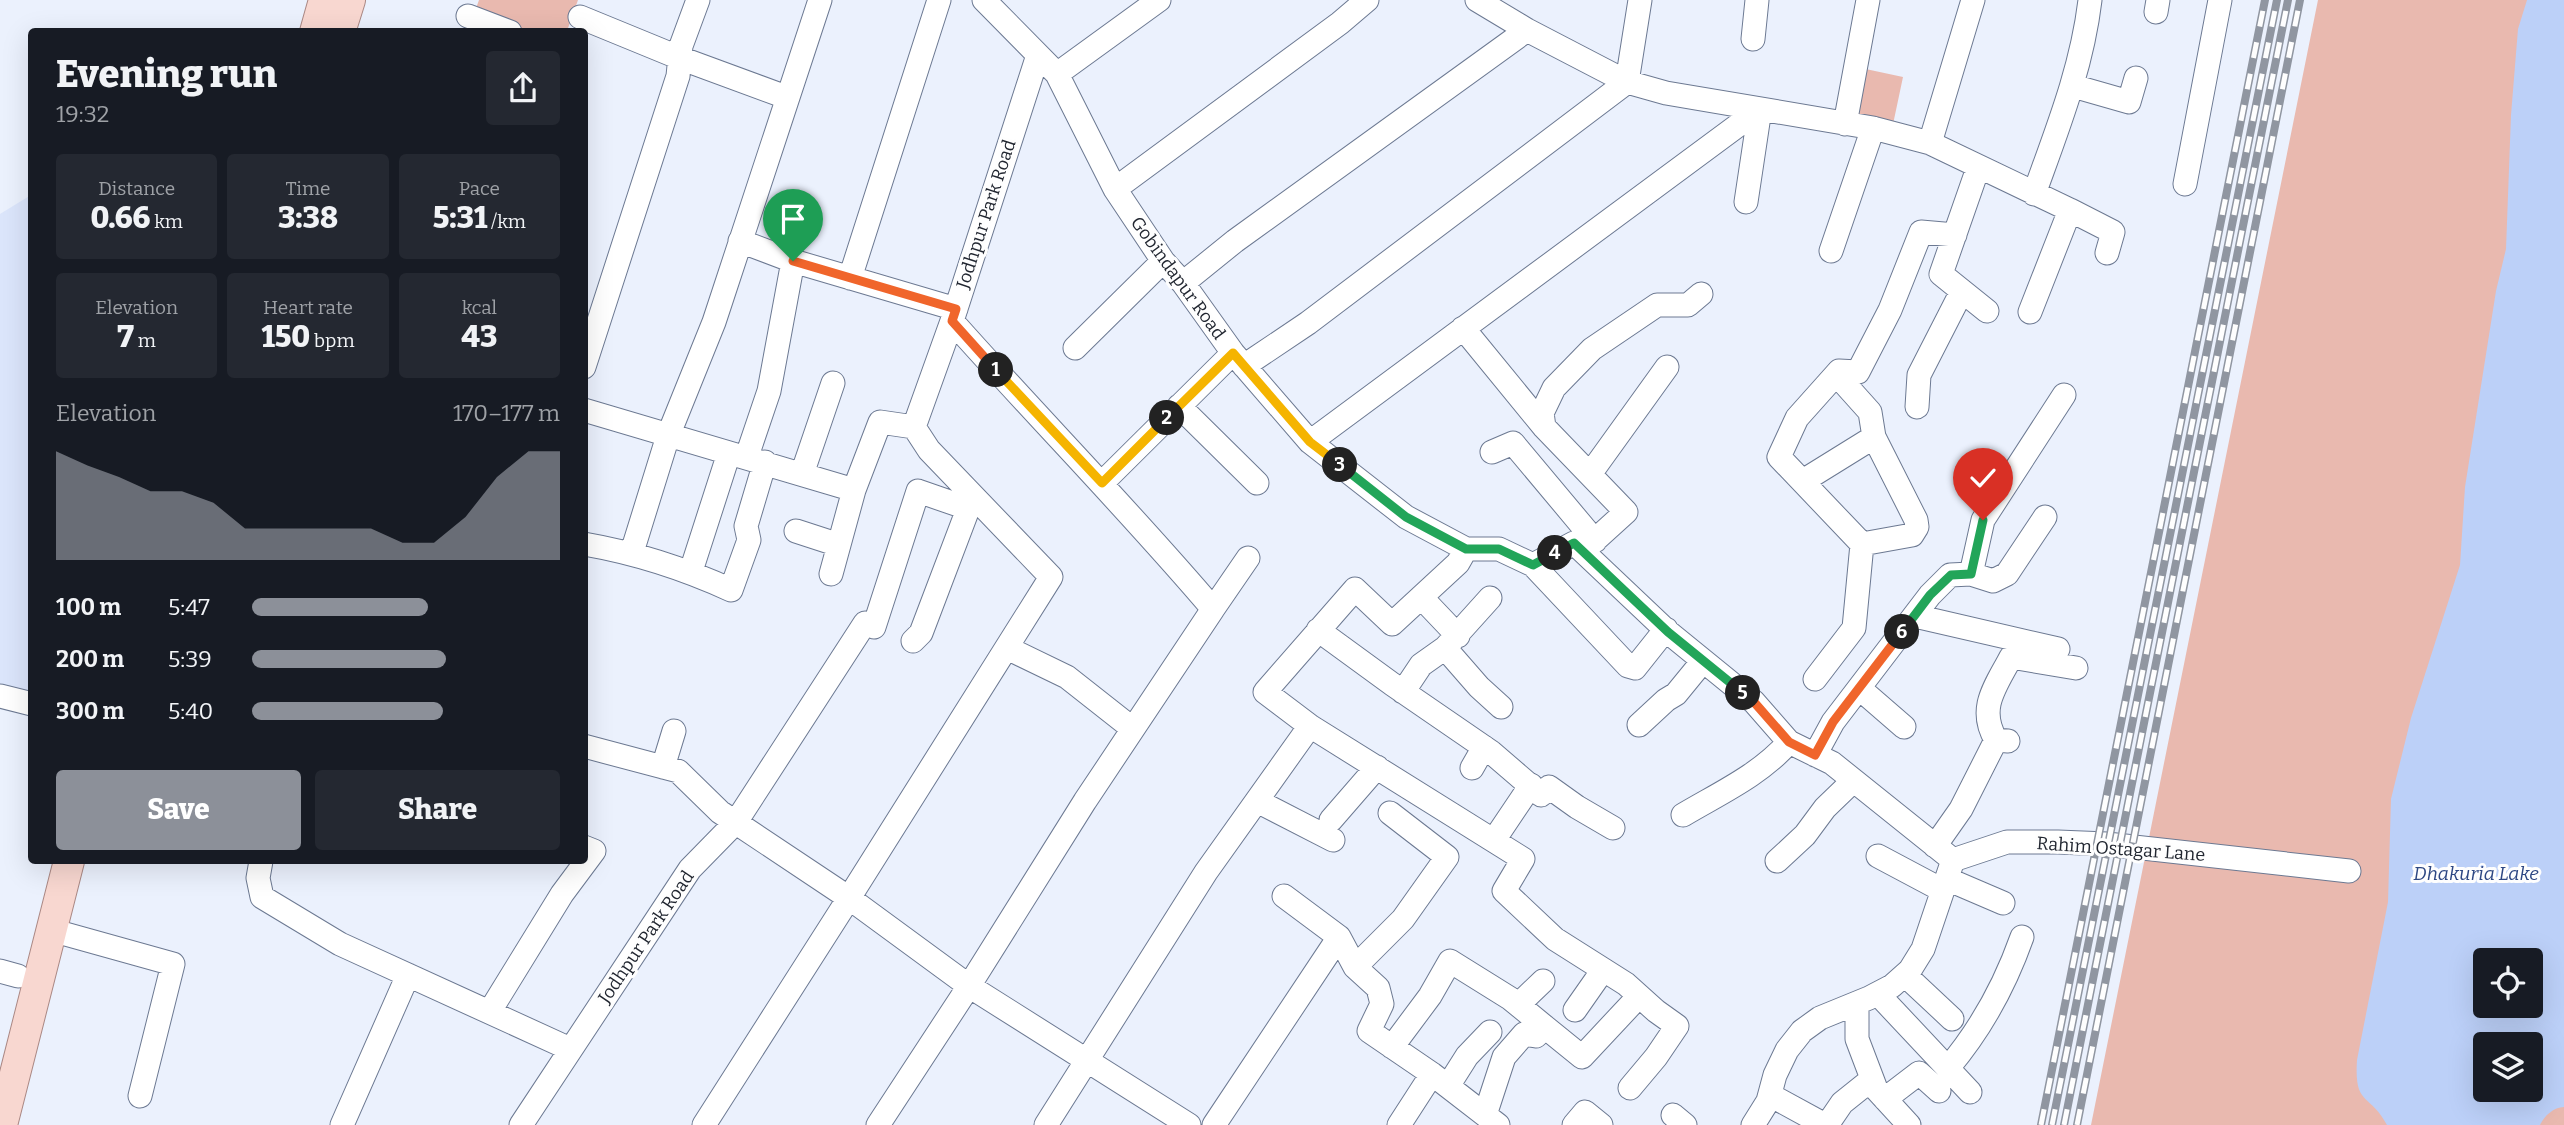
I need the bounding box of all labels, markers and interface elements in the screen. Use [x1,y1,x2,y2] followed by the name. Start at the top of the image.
[56,51,277,97] text: Evening run
[486,51,560,125] button: share
[56,100,109,128] text: 19:32
[951,136,1021,292] street label: Jodhpur Park Road
[98,177,175,200] text: Distance
[286,177,330,200] text: Time
[459,177,500,200] text: Pace
[763,189,823,261] pin
[91,200,150,236] text: 0.66
[278,200,338,236] text: 3:38
[433,200,487,236] text: 5:31
[774,200,812,238] icon: arrive
[150,210,183,233] text: km
[487,210,526,233] text: /km
[1126,212,1230,344] street label: Gobindapur Road
[95,296,178,319] text: Elevation
[263,296,353,319] text: Heart rate
[462,296,497,319] text: kcal
[117,319,134,355] text: 7
[261,319,310,355] text: 150
[461,319,497,355] text: 43
[134,329,156,352] text: m
[310,329,355,352] text: bpm
[978,352,1014,388] pin: 1
[991,358,1000,381] text: 1
[56,399,156,427] text: Elevation
[453,399,560,427] text: 170–177 m
[1150,400,1184,436] pin: 2
[1161,406,1172,429] text: 2
[1322,448,1358,482] pin: 3
[1953,448,2013,520] pin
[1334,453,1345,476] text: 3
[1964,459,2002,497] icon: check
[1538,536,1572,570] pin: 4
[1549,541,1560,564] text: 4
[56,593,121,621] text: 100 m
[168,593,210,621] text: 5:47
[1884,614,1920,650] pin: 6
[1896,620,1907,643] text: 6
[56,645,124,673] text: 200 m
[168,645,212,673] text: 5:39
[1726,676,1760,710] pin: 5
[1737,681,1748,704] text: 5
[56,697,125,725] text: 300 m
[168,697,213,725] text: 5:40
[56,770,301,850] button: Save
[315,770,560,850] button: Share
[2036,832,2206,866] street label: Rahim Ostagar Lane
[2413,862,2539,885] water label: Dhakuria Lake
[593,866,699,1008] street label: Jodhpur Park Road
[2473,948,2543,1102] map controls
[2473,948,2543,1018] button: locate
[2473,1032,2543,1102] button: layers

